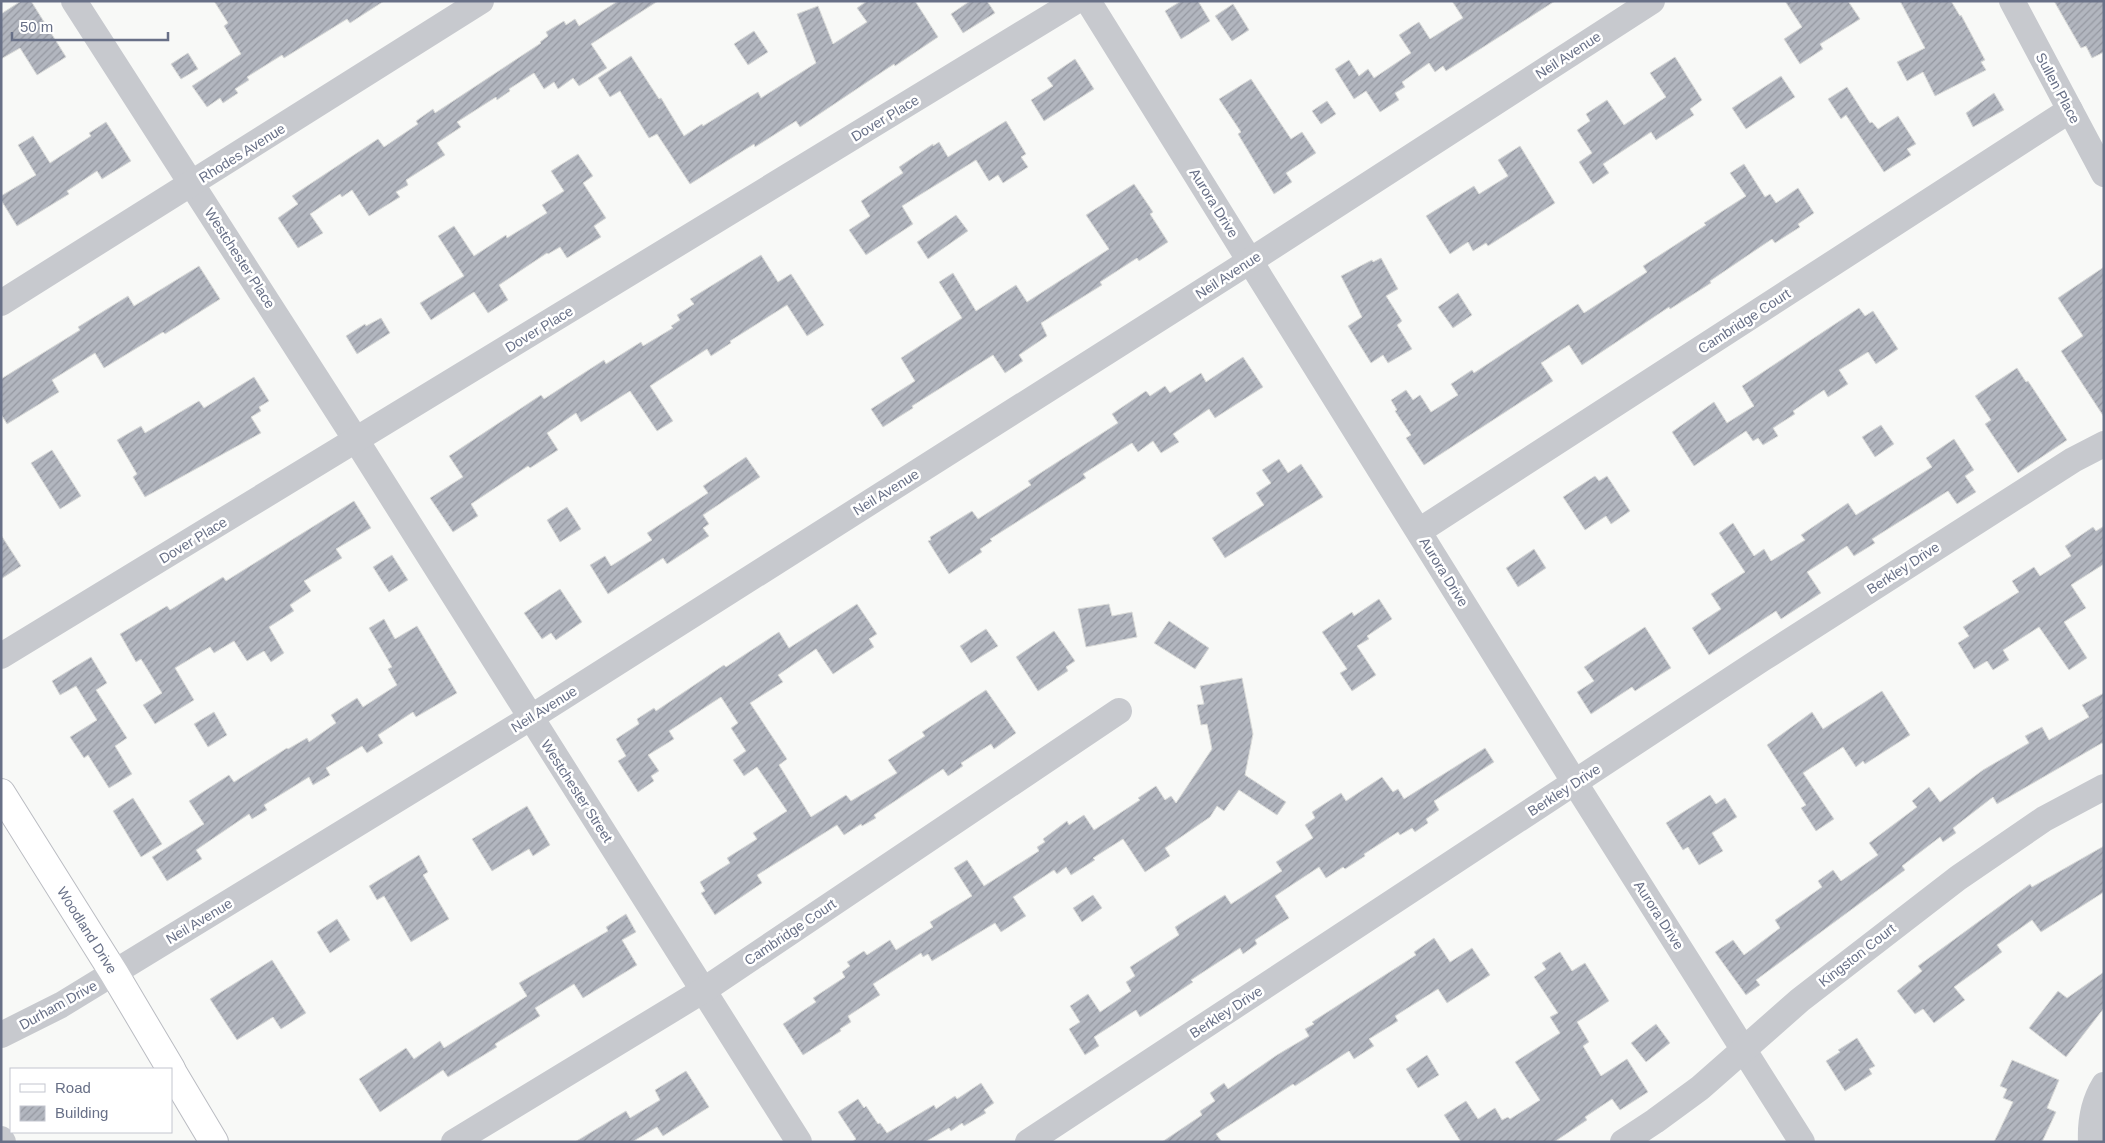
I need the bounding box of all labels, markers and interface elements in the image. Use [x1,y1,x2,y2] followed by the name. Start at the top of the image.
[12,10,169,42] scale bar
[20,18,53,35] text: 50 m
[1532,28,1604,82] street label: Neil Avenue
[2033,50,2083,126] street label: Sullen Place
[848,91,922,144] street label: Dover Place
[196,120,288,186] street label: Rhodes Avenue
[1186,165,1242,241] street label: Aurora Drive
[202,205,279,311] street label: Westchester Place
[1192,248,1264,302] street label: Neil Avenue
[1695,285,1793,357] street label: Cambridge Court
[502,302,576,355] street label: Dover Place
[850,465,922,519] street label: Neil Avenue
[156,513,230,566] street label: Dover Place
[1416,534,1472,610] street label: Aurora Drive
[1864,539,1942,597] street label: Berkley Drive
[508,682,580,736] street label: Neil Avenue
[538,737,616,845] street label: Westchester Street
[1525,761,1603,819] street label: Berkley Drive
[1631,878,1687,952] street label: Aurora Drive
[54,884,120,977] street label: Woodland Drive
[163,895,235,947] street label: Neil Avenue
[741,896,839,968] street label: Cambridge Court
[1816,920,1898,990] street label: Kingston Court
[16,977,100,1033] street label: Durham Drive
[1187,983,1265,1041] street label: Berkley Drive
[10,1068,172,1133] legend
[55,1079,91,1096] text: Road
[55,1104,108,1121] text: Building

